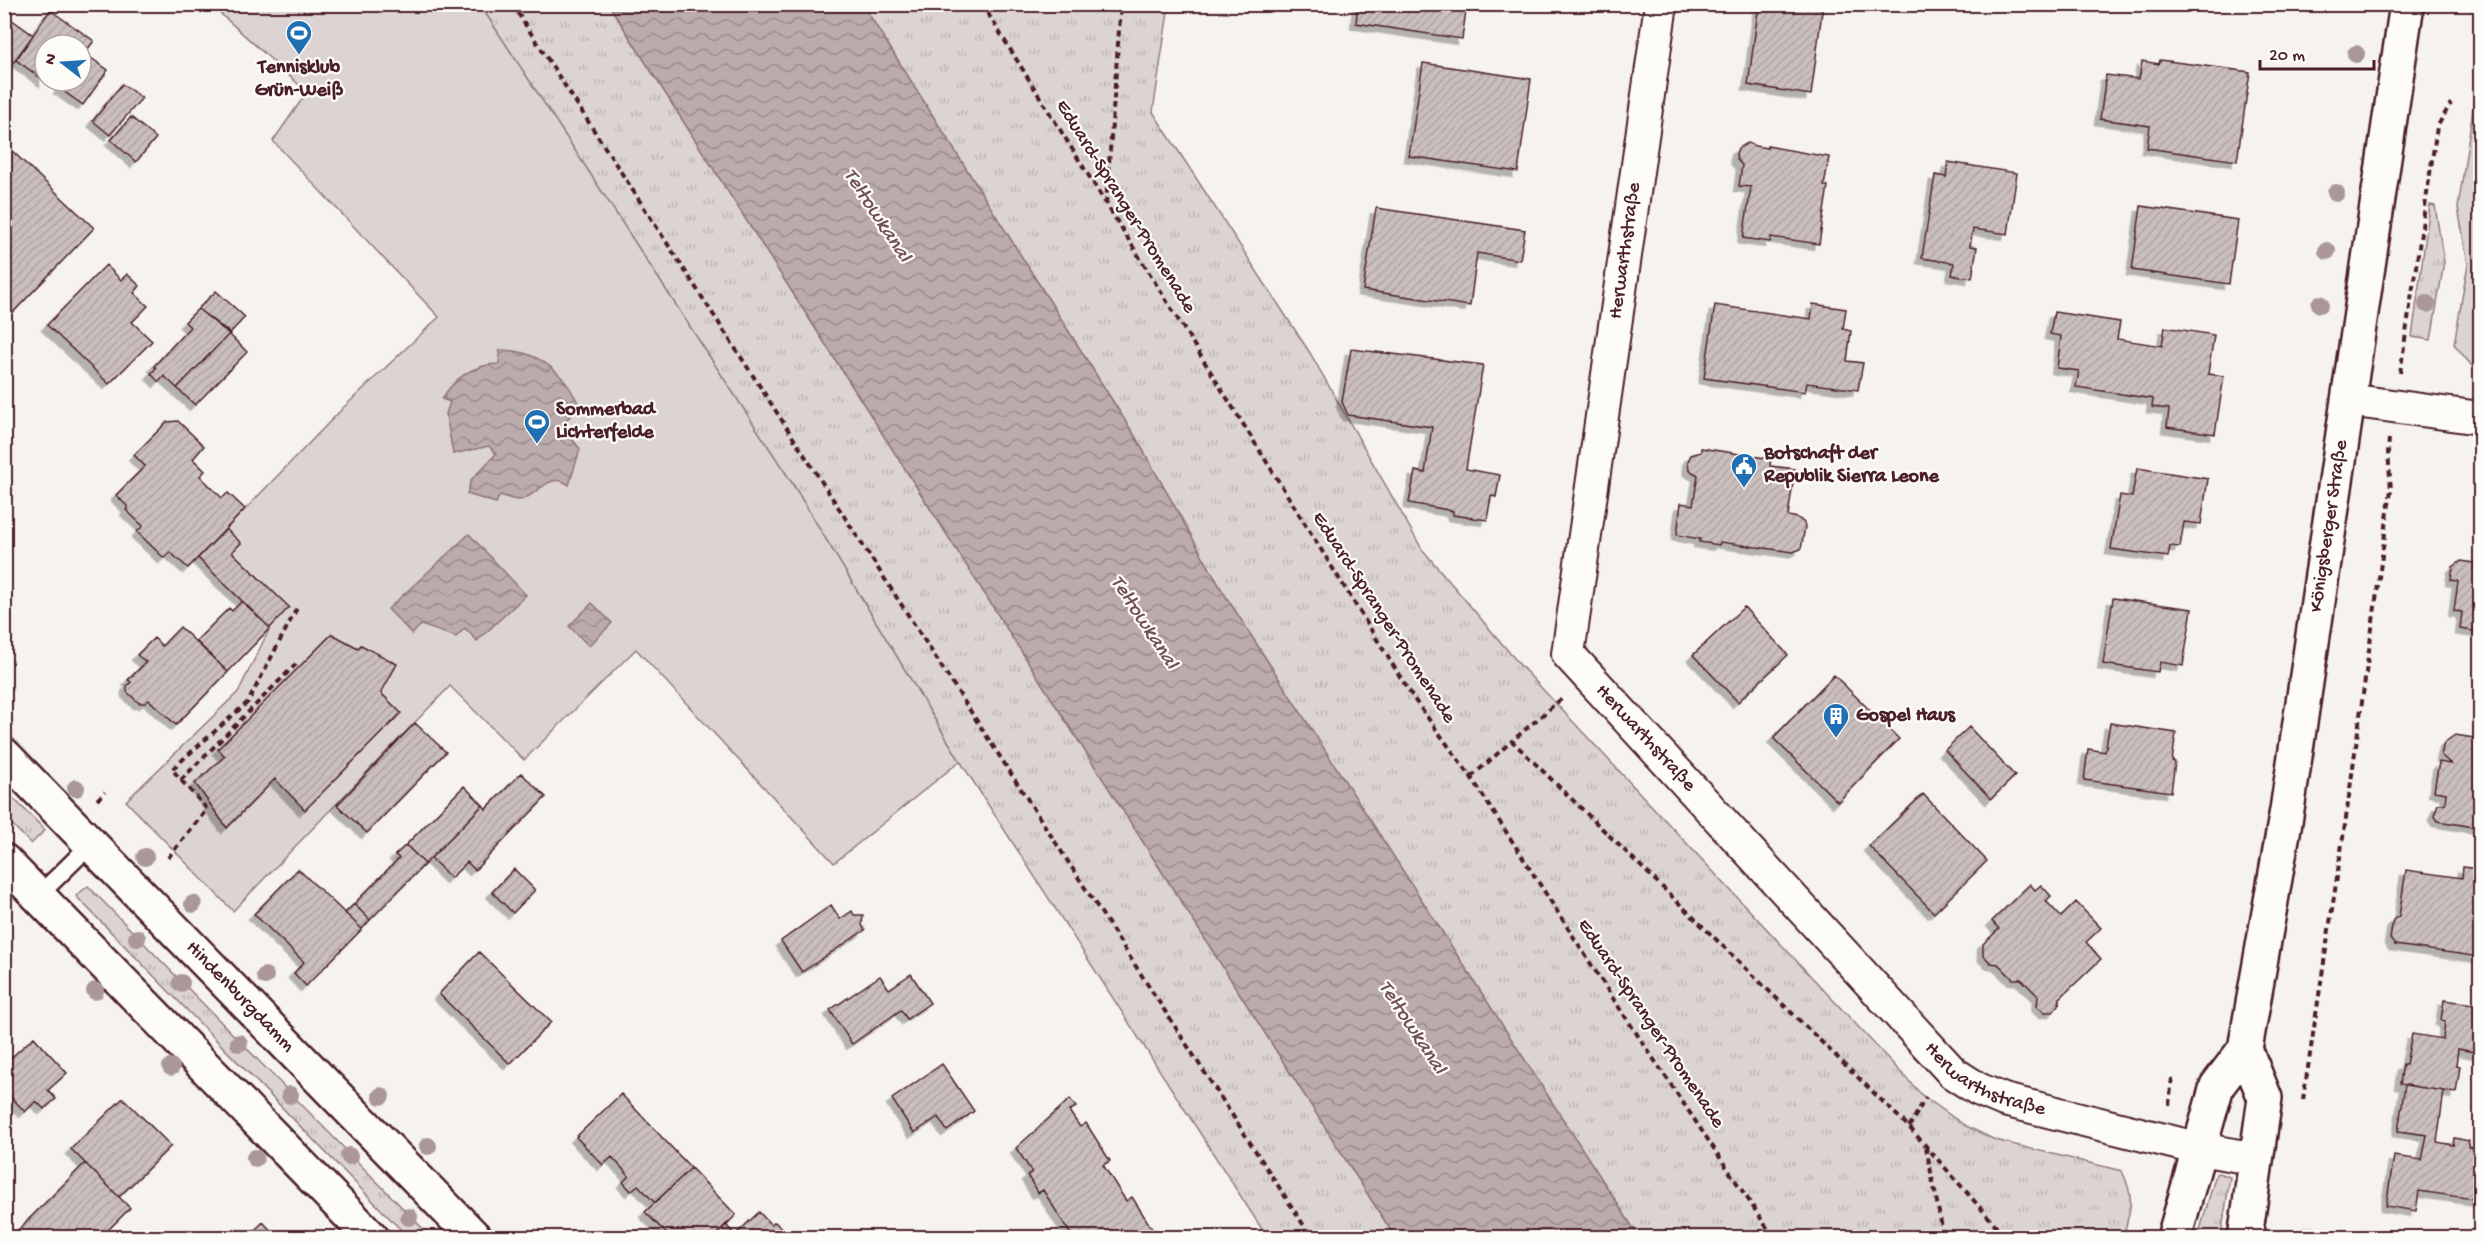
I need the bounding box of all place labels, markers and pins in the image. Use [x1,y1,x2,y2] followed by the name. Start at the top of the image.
[284,18,314,56] sports icon: Tennisklub Grün-Weiß
[255,57,343,103] place label: Tennisklub Grün-Weiß
[556,399,657,445] place label: Sommerbad Lichterfelde
[522,407,552,445] sports icon: Sommerbad Lichterfelde
[1763,443,1939,489] place label: Botschaft der Republik Sierra Leone
[1729,451,1759,489] public building icon: Botschaft der Republik Sierra Leone
[1821,701,1851,739] building icon: Gospel Haus
[1856,705,1957,728] place label: Gospel Haus

